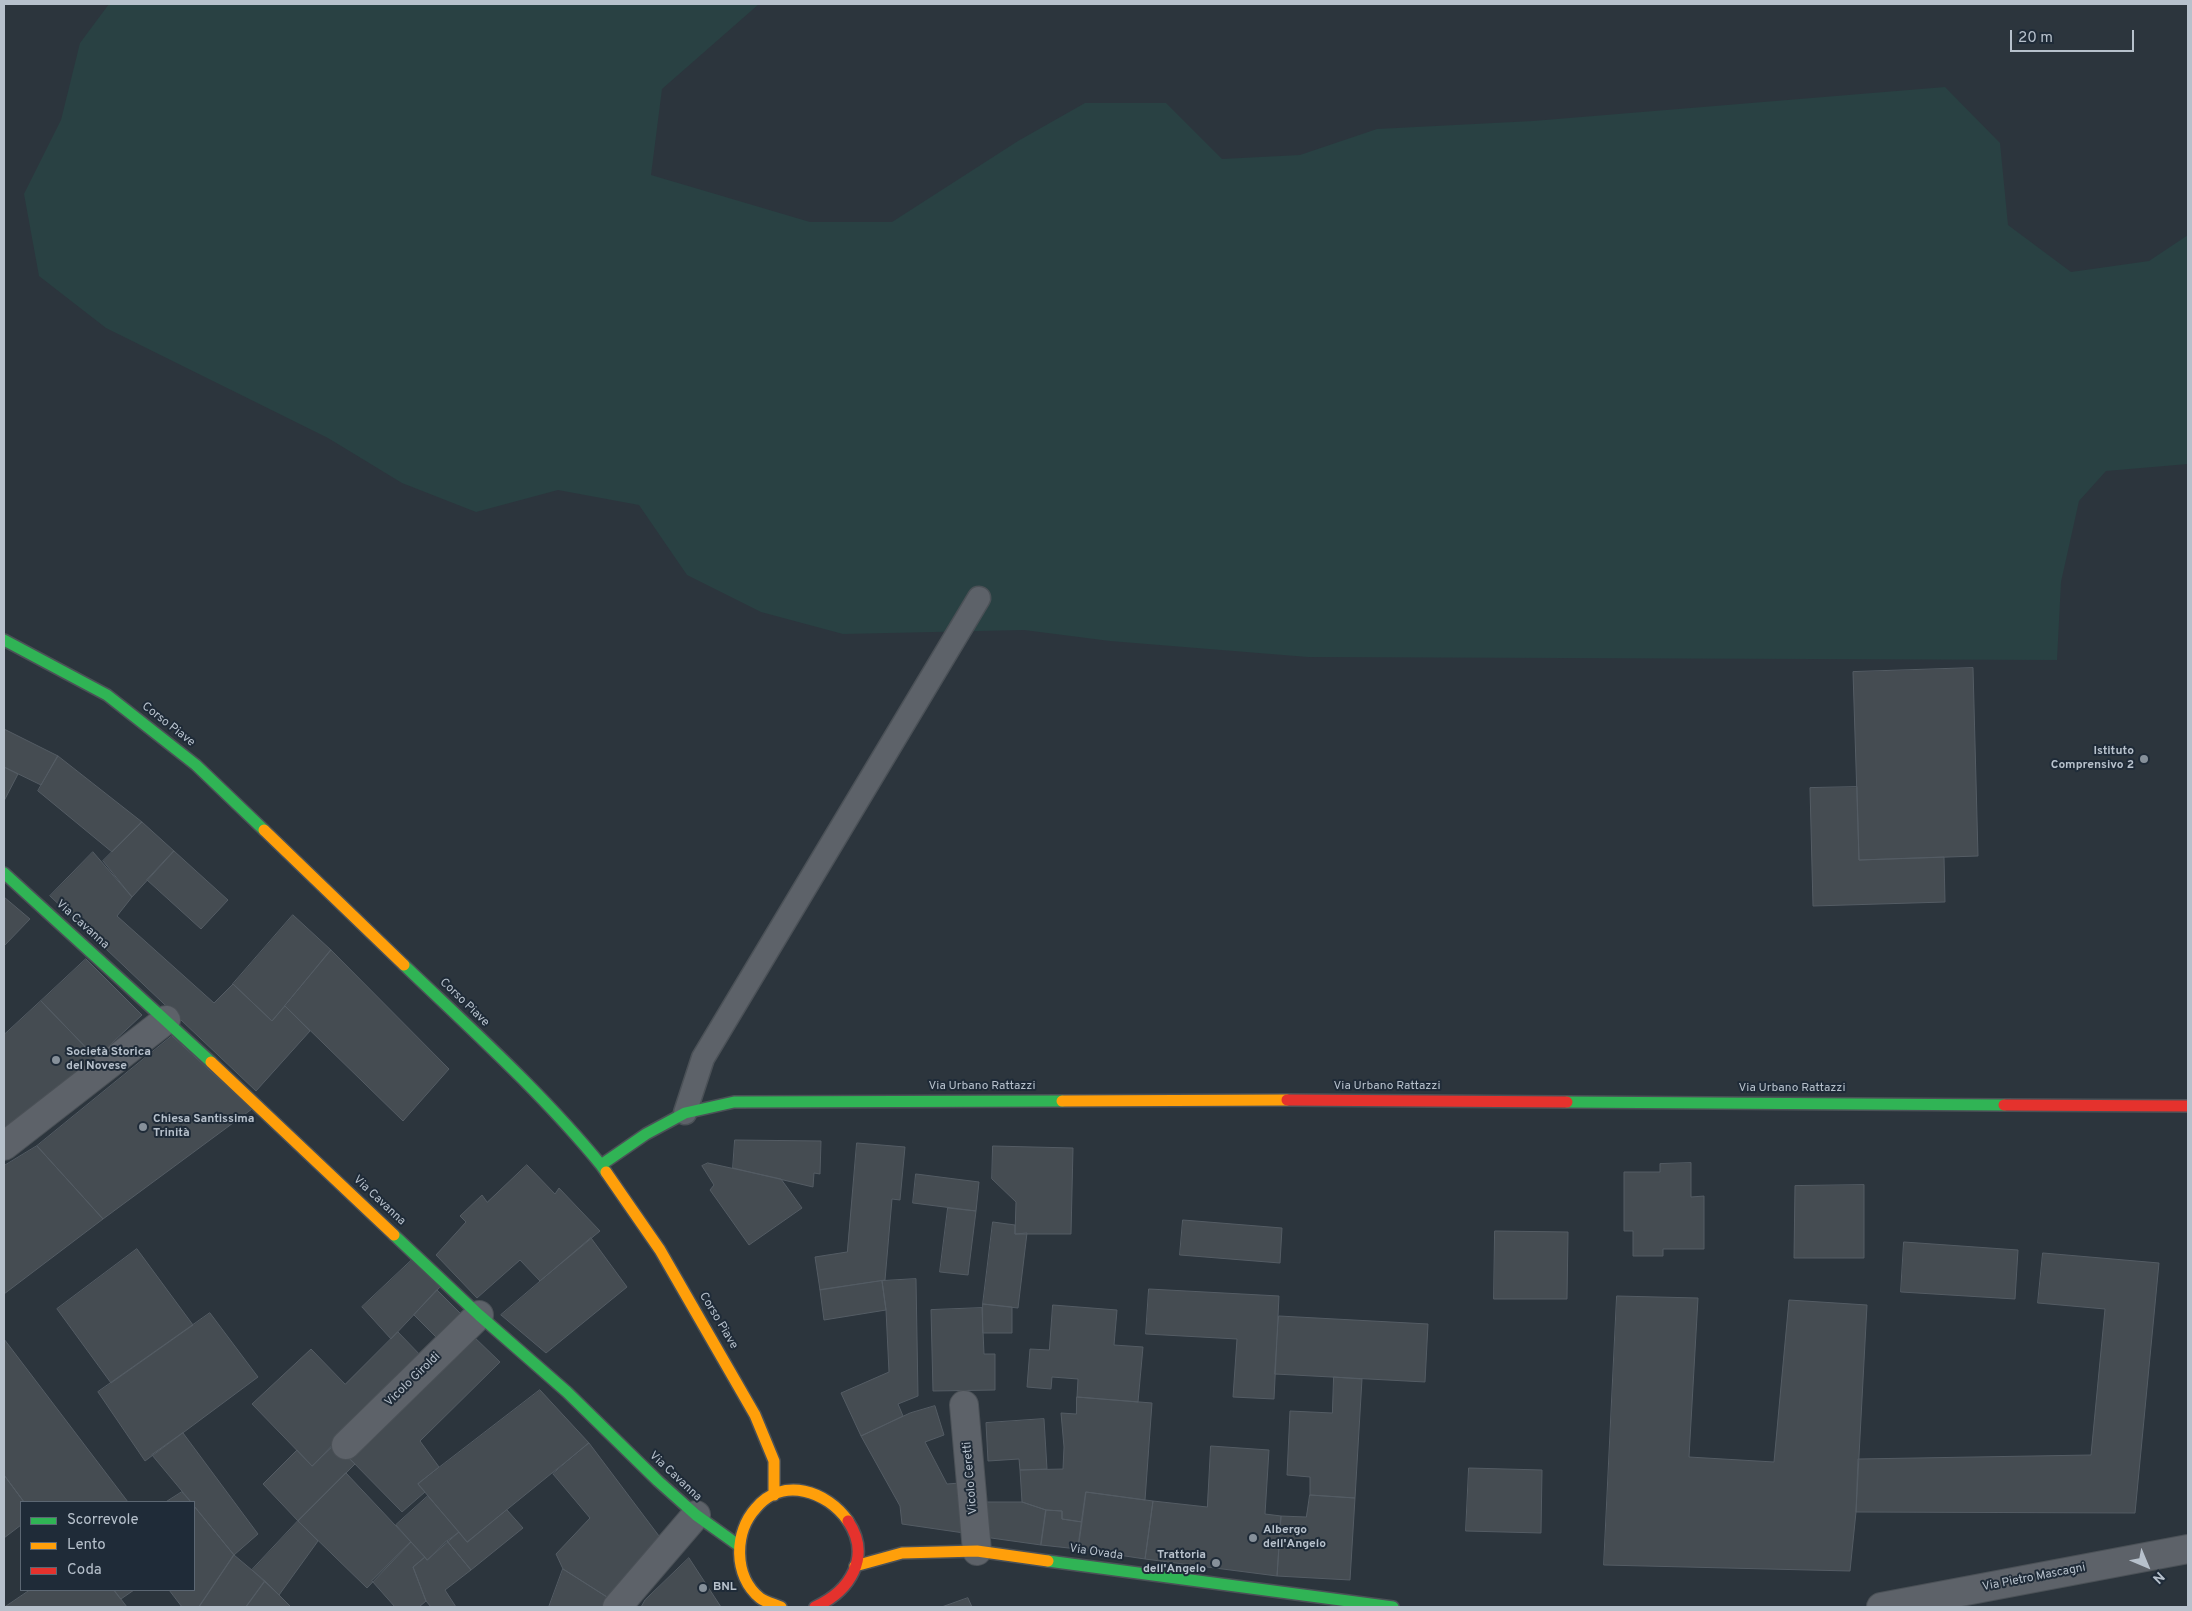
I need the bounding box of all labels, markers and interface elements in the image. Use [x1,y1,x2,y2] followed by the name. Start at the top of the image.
[2012,20,2136,52] scale bar
[2018,29,2053,48] text: 20 m
[139,700,197,750] street label: Corso Piave
[2051,745,2134,773] place label: Istituto Comprensivo 2
[2138,753,2150,765] marker: Istituto Comprensivo 2
[52,897,112,953] street label: Via Cavanna
[436,976,492,1030] street label: Corso Piave
[66,1046,151,1074] place label: Società Storica del Novese
[50,1054,62,1066] marker: Società Storica del Novese
[929,1080,1035,1094] street label: Via Urbano Rattazzi
[1334,1080,1440,1094] street label: Via Urbano Rattazzi
[1739,1082,1845,1096] street label: Via Urbano Rattazzi
[153,1113,255,1141] place label: Chiesa Santissima Trinità
[137,1121,149,1133] marker: Chiesa Santissima Trinità
[350,1173,408,1229] street label: Via Cavanna
[695,1290,741,1352] street label: Corso Piave
[382,1350,444,1410] street label: Vicolo Giroldi
[961,1441,981,1515] street label: Vicolo Ceretti
[646,1449,704,1505] street label: Via Cavanna
[20,1501,195,1591] legend
[67,1511,139,1530] text: Scorrevole
[1263,1524,1326,1552] place label: Albergo dell'Angelo
[1247,1532,1259,1544] marker: Albergo dell'Angelo
[67,1536,106,1555] text: Lento
[2122,1541,2172,1591] north arrow
[1068,1542,1124,1564] street label: Via Ovada
[1143,1549,1206,1577] place label: Trattoria dell'Angelo
[1210,1557,1222,1569] marker: Trattoria dell'Angelo
[67,1561,102,1580] text: Coda
[1981,1561,2087,1595] street label: Via Pietro Mascagni
[2148,1567,2168,1587] text: N
[713,1581,737,1595] place label: BNL
[697,1582,709,1594] marker: BNL

